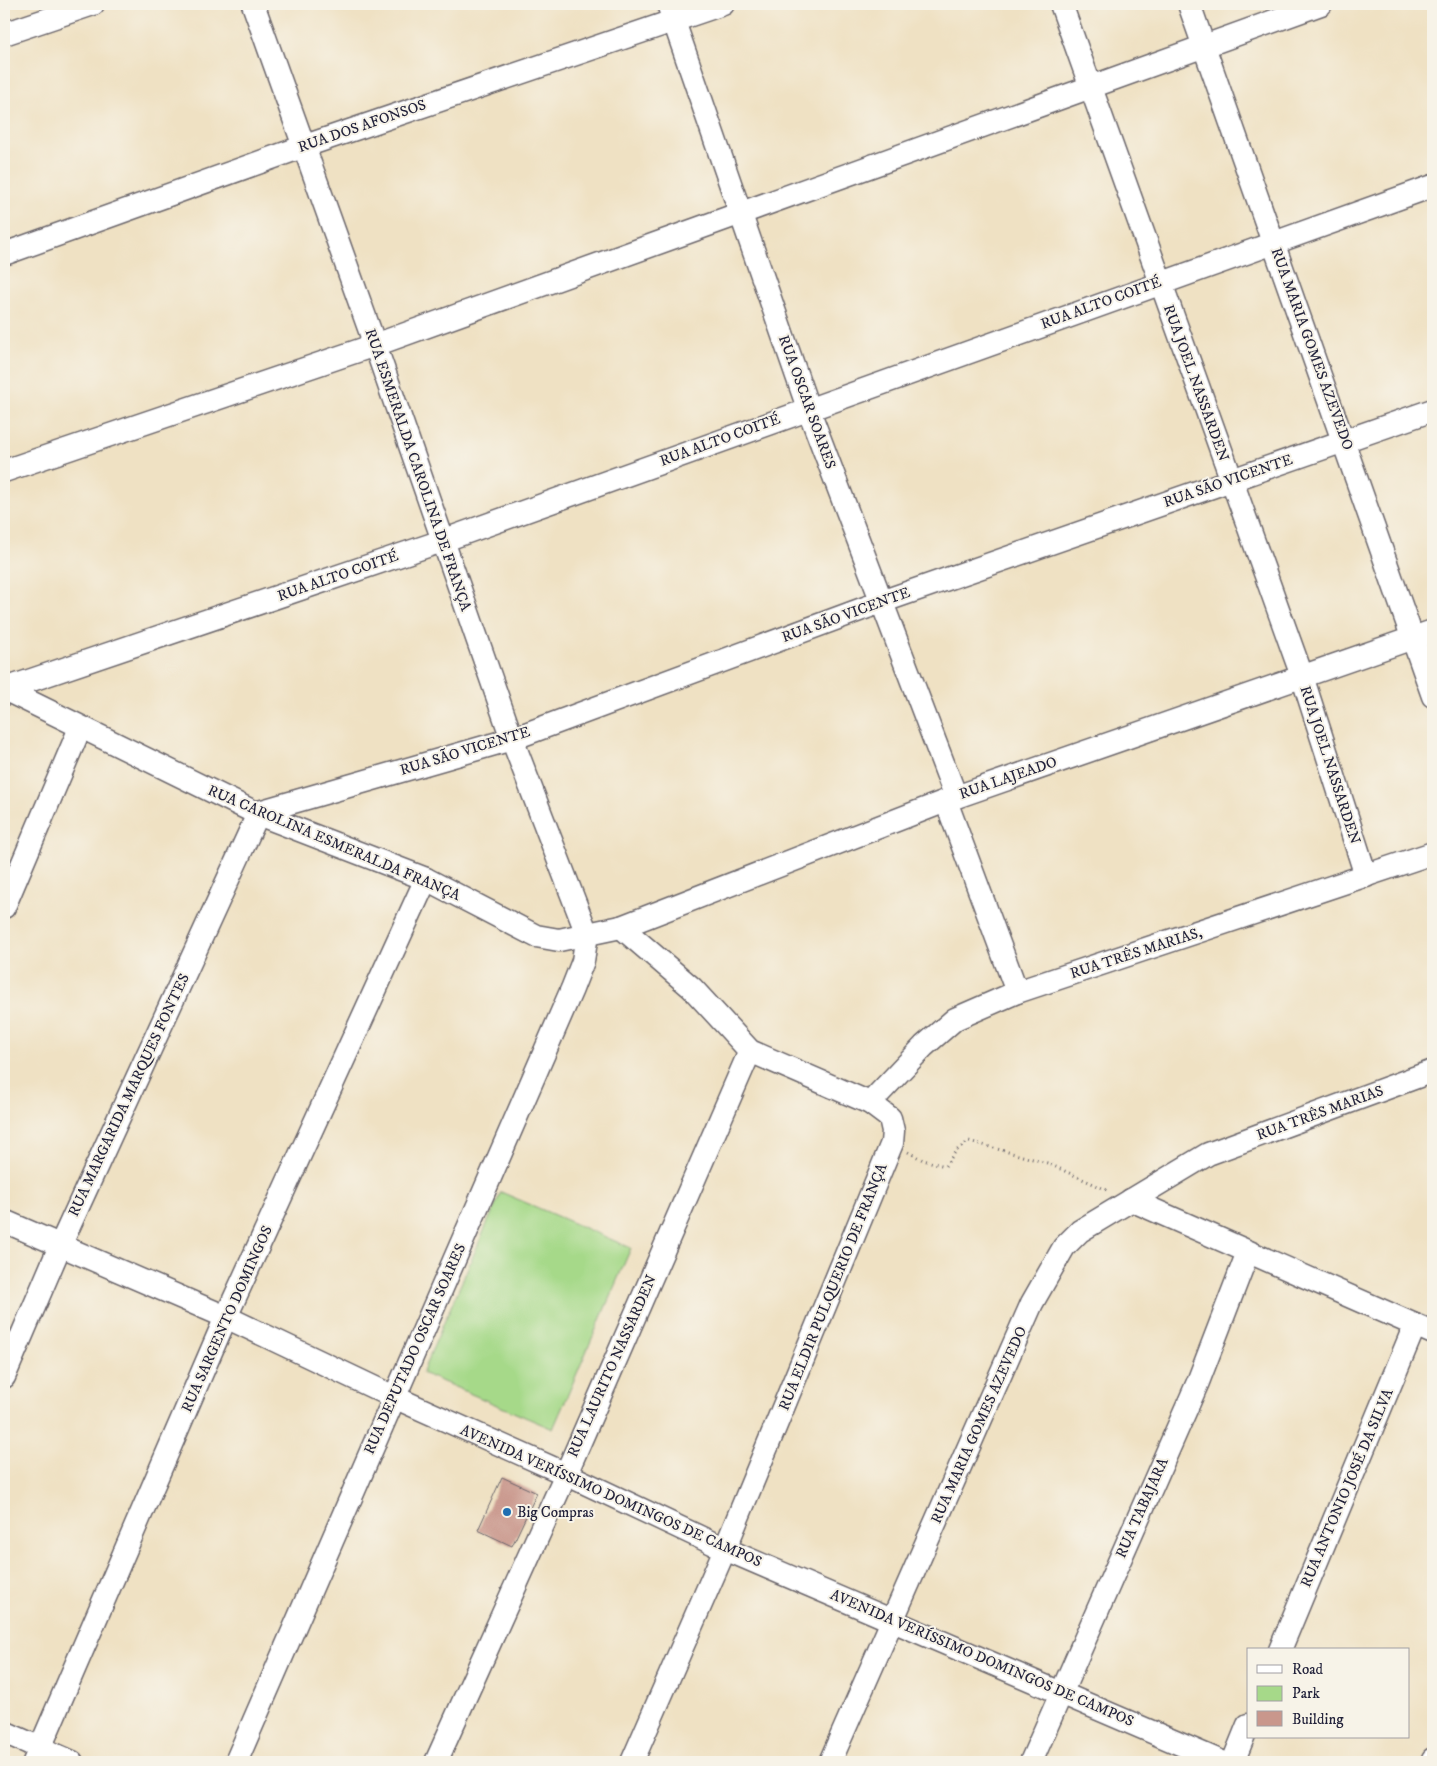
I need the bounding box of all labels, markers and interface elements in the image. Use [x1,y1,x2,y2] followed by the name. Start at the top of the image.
[295,95,429,157] street label: RUA DOS AFONSOS
[1266,245,1358,453] street label: RUA MARIA GOMES AZEVEDO
[1038,272,1164,334] street label: RUA ALTO COITÉ
[1159,302,1233,464] street label: RUA JOEL NASSARDEN
[361,326,476,614] street label: RUA ESMERALDA CAROLINA DE FRANÇA
[774,332,840,472] street label: RUA OSCAR SOARES
[657,409,783,471] street label: RUA ALTO COITÉ
[1161,449,1295,512] street label: RUA SÃO VICENTE
[275,546,401,606] street label: RUA ALTO COITÉ
[779,582,913,647] street label: RUA SÃO VICENTE
[1295,683,1365,847] street label: RUA JOEL NASSARDEN
[397,721,533,780] street label: RUA SÃO VICENTE
[957,752,1059,804] street label: RUA LAJEADO
[205,781,464,905] street label: RUA CAROLINA ESMERALDA FRANÇA
[1068,923,1204,983] street label: RUA TRÊS MARIAS,
[64,970,194,1220] street label: RUA MARGARIDA MARQUES FONTES
[1254,1081,1386,1145] street label: RUA TRÊS MARIAS
[775,1160,892,1413] street label: RUA ELDIR PULQUERIO DE FRANÇA
[177,1223,277,1415] street label: RUA SARGENTO DOMINGOS
[360,1241,470,1457] street label: RUA DEPUTADO OSCAR SOARES
[563,1272,661,1460] street label: RUA LAURITO NASSARDEN
[927,1323,1031,1527] street label: RUA MARIA GOMES AZEVEDO
[1296,1385,1398,1590] street label: RUA ANTONIO JOSÉ DA SILVA
[457,1420,765,1571] street label: AVENIDA VERÍSSIMO DOMINGOS DE CAMPOS
[1111,1454,1173,1561] street label: RUA TABAJARA
[517,1503,594,1522] place label: Big Compras
[501,1506,513,1518] marker: Big Compras
[827,1584,1137,1731] street label: AVENIDA VERÍSSIMO DOMINGOS DE CAMPOS
[1247,1648,1410,1738] legend
[1292,1660,1324,1679] text: Road
[1292,1684,1321,1703] text: Park
[1292,1710,1344,1729] text: Building

